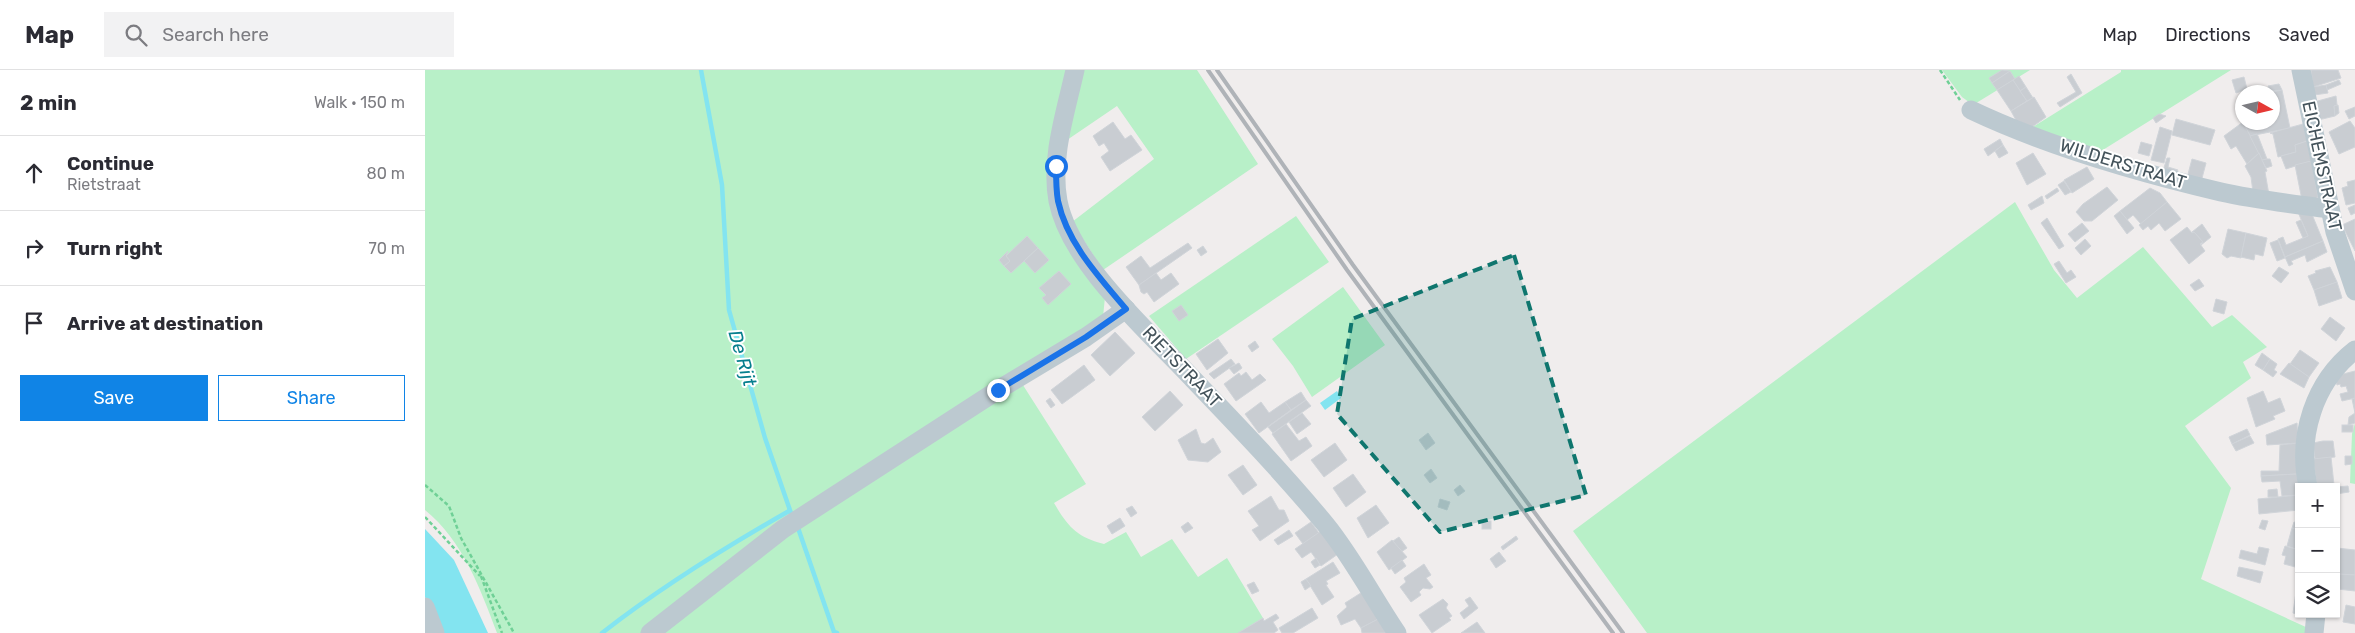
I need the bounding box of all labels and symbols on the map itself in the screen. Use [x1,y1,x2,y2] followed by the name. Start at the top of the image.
[2235,85,2280,130] north arrow
[2297,99,2347,233] street label: EICHEMSTRAAT
[2057,134,2189,194] street label: WILDERSTRAAT
[1045,155,1068,178] route start
[1138,322,1226,412] street label: RIETSTRAAT
[724,327,762,390] water label: De Rijt
[987,379,1010,402] route end

